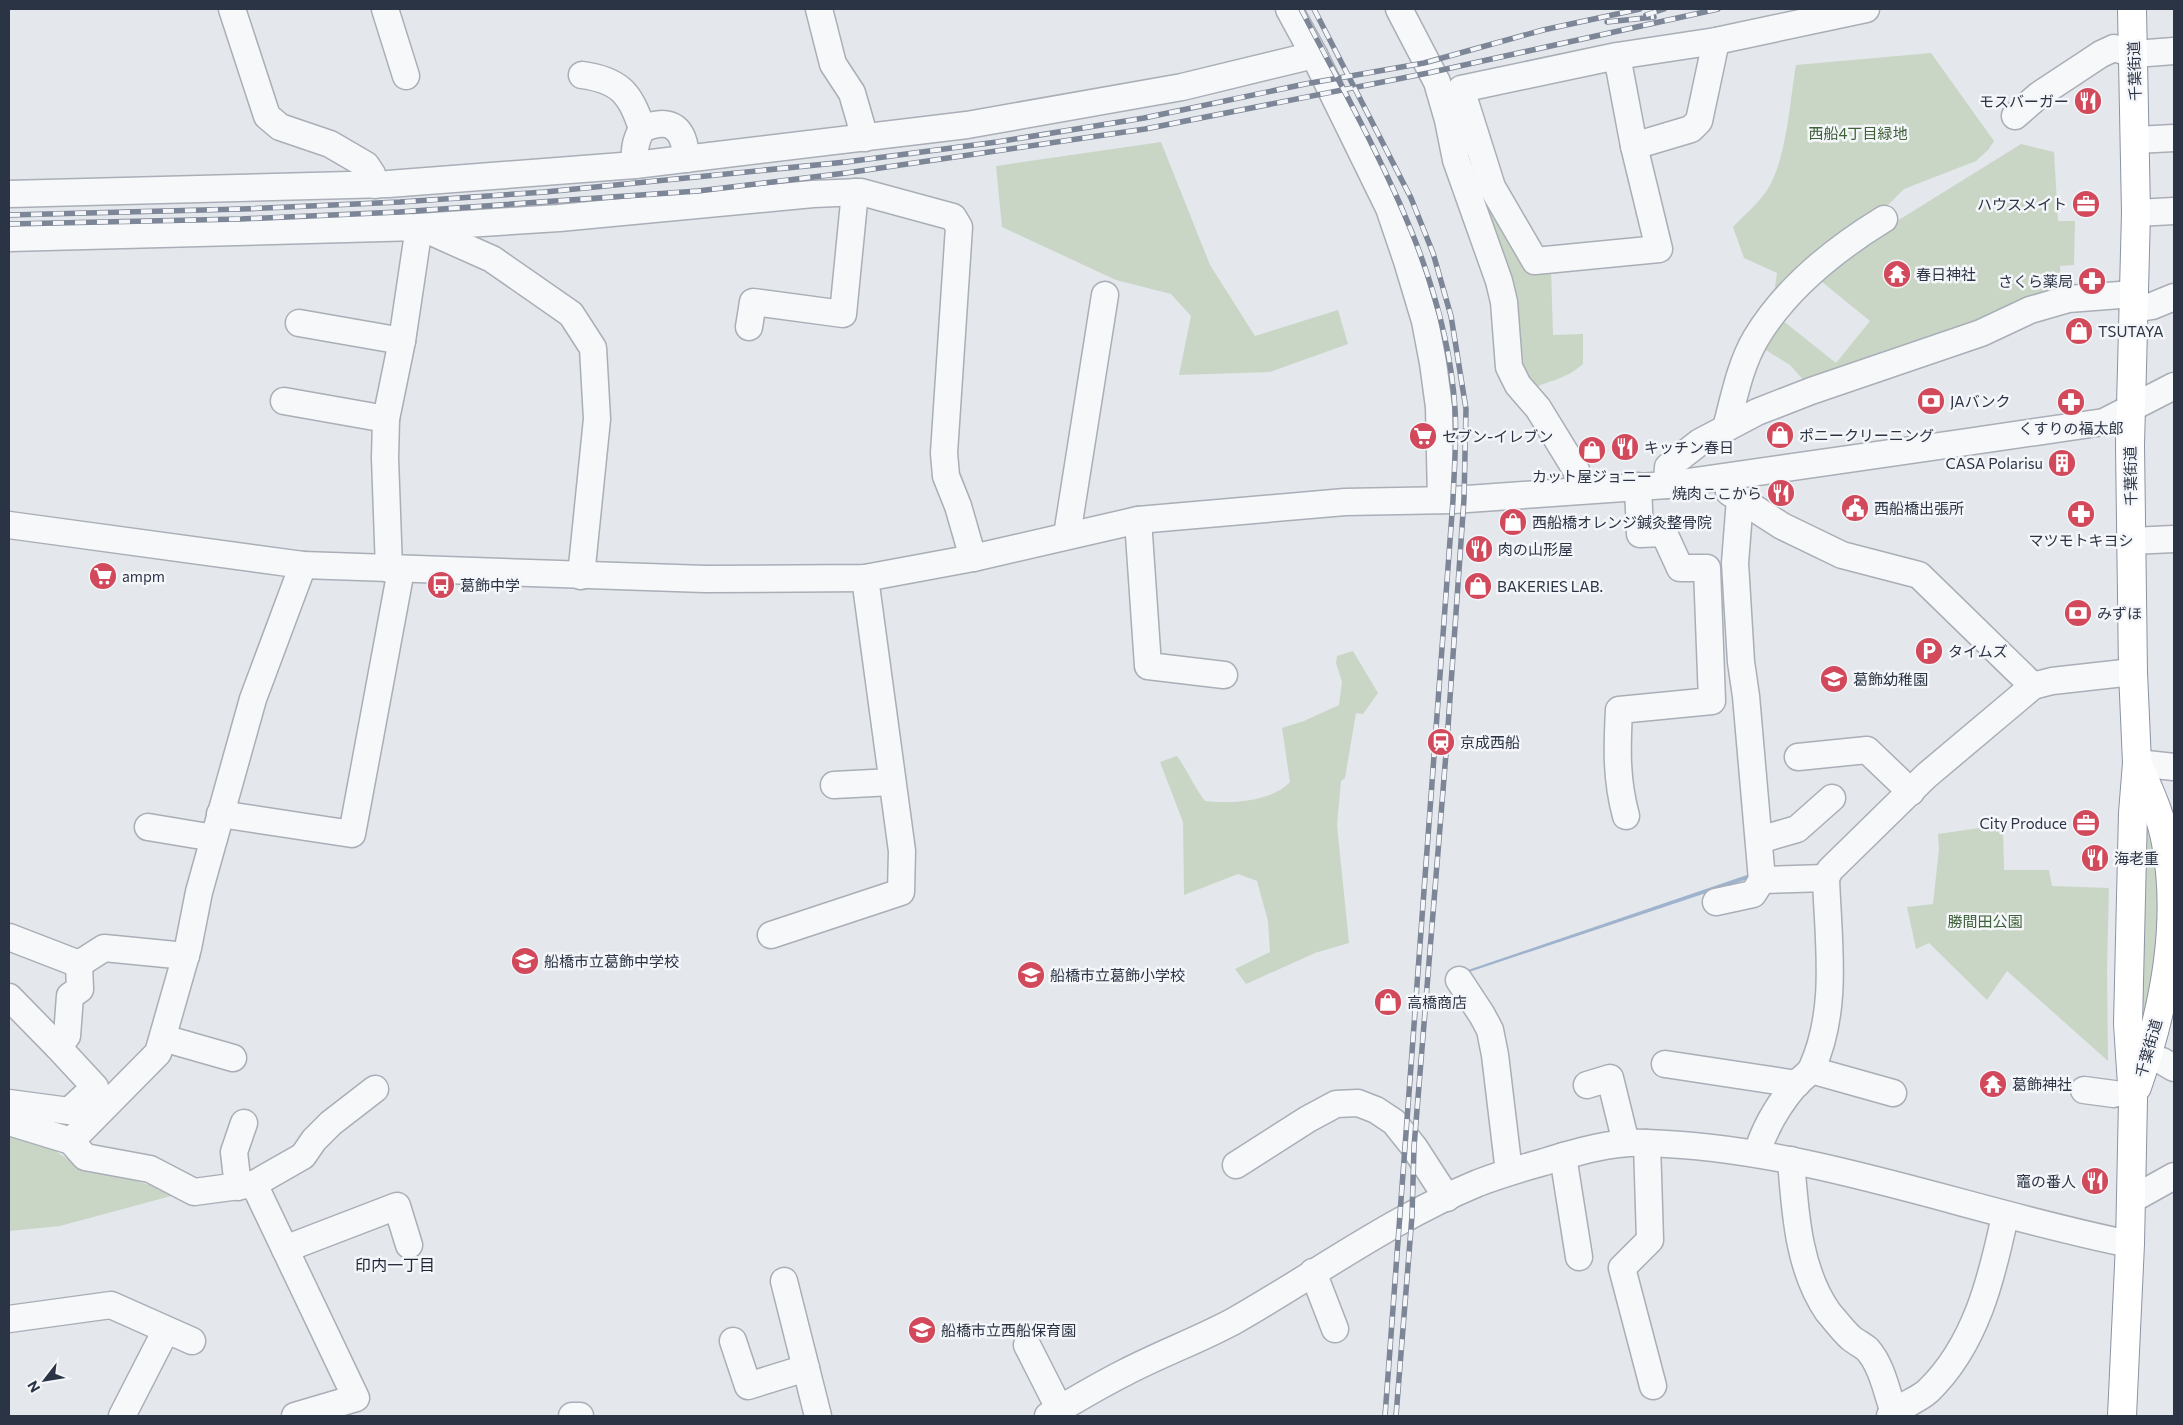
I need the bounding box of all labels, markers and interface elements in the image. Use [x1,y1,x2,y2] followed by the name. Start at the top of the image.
[2124,41,2144,101] street label: 千葉街道
[2073,86,2103,116] restaurant icon: モスバーガー
[1979,92,2069,110] place label: モスバーガー
[1808,124,1908,142] park label: 西船4丁目緑地
[2071,189,2101,219] office icon: ハウスメイト
[1977,195,2067,213] place label: ハウスメイト
[1882,259,1912,289] temple icon: 春日神社
[1916,265,1976,283] place label: 春日神社
[2077,266,2107,296] pharmacy icon: さくら薬局
[1998,272,2073,290] place label: さくら薬局
[2064,316,2094,346] shop icon: TSUTAYA
[2098,322,2164,340] place label: TSUTAYA
[1916,386,1946,416] bank icon: JAバンク
[2056,387,2086,417] pharmacy icon: くすりの福太郎
[1950,392,2010,410] place label: JAバンク
[2018,419,2124,437] place label: くすりの福太郎
[1765,420,1795,450] shop icon: ポニークリーニング
[1408,421,1438,451] supermarket icon: セブン-イレブン
[1799,426,1934,444] place label: ポニークリーニング
[1442,427,1553,445] place label: セブン-イレブン
[1610,432,1640,462] restaurant icon: キッチン春日
[1577,435,1607,465] shop icon: カット屋ジョニー
[1644,438,1734,456] place label: キッチン春日
[2120,446,2140,506] street label: 千葉街道
[2047,448,2077,478] building icon: CASA Polarisu
[1946,454,2043,472] place label: CASA Polarisu
[1532,467,1652,485] place label: カット屋ジョニー
[1766,478,1796,508] restaurant icon: 焼肉ここから
[1672,484,1762,502] place label: 焼肉ここから
[1840,493,1870,523] public building icon: 西船橋出張所
[1874,499,1964,517] place label: 西船橋出張所
[2066,499,2096,529] pharmacy icon: マツモトキヨシ
[1498,507,1528,537] shop icon: 西船橋オレンジ鍼灸整骨院
[1532,513,1712,531] place label: 西船橋オレンジ鍼灸整骨院
[2028,531,2134,549] place label: マツモトキヨシ
[1464,534,1494,564] restaurant icon: 肉の山形屋
[1498,540,1573,558] place label: 肉の山形屋
[88,561,118,591] supermarket icon: ampm
[122,567,165,585] place label: ampm
[426,570,456,600] bus stop icon: 葛飾中学
[1463,571,1493,601] shop icon: BAKERIES LAB.
[460,576,520,594] place label: 葛飾中学
[1497,577,1603,595] place label: BAKERIES LAB.
[2063,598,2093,628] bank icon: みずほ
[2097,604,2142,622] place label: みずほ
[1914,636,1944,666] parking icon: タイムズ
[1948,642,2008,660] place label: タイムズ
[1819,664,1849,694] school or university icon: 葛飾幼稚園
[1853,670,1928,688] place label: 葛飾幼稚園
[1426,727,1456,757] station icon: 京成西船
[1460,733,1520,751] place label: 京成西船
[2071,808,2101,838] office icon: City Produce
[1980,814,2067,832] place label: City Produce
[2080,843,2110,873] restaurant icon: 海老重
[2114,849,2159,867] place label: 海老重
[1947,912,2023,930] park label: 勝間田公園
[510,946,540,976] school or university icon: 船橋市立葛飾中学校
[544,952,679,970] place label: 船橋市立葛飾中学校
[1016,960,1046,990] school or university icon: 船橋市立葛飾小学校
[1050,966,1185,984] place label: 船橋市立葛飾小学校
[1373,987,1403,1017] shop icon: 高橋商店
[1407,993,1467,1011] place label: 高橋商店
[2131,1017,2165,1079] street label: 千葉街道
[1978,1069,2008,1099] temple icon: 葛飾神社
[2012,1075,2072,1093] place label: 葛飾神社
[2080,1166,2110,1196] restaurant icon: 竈の番人
[2016,1172,2076,1190] place label: 竈の番人
[355,1255,435,1274] district label: 印内一丁目
[907,1315,937,1345] school or university icon: 船橋市立西船保育園
[941,1321,1076,1339] place label: 船橋市立西船保育園
[20,1355,70,1405] north arrow
[23,1378,43,1396] text: N

